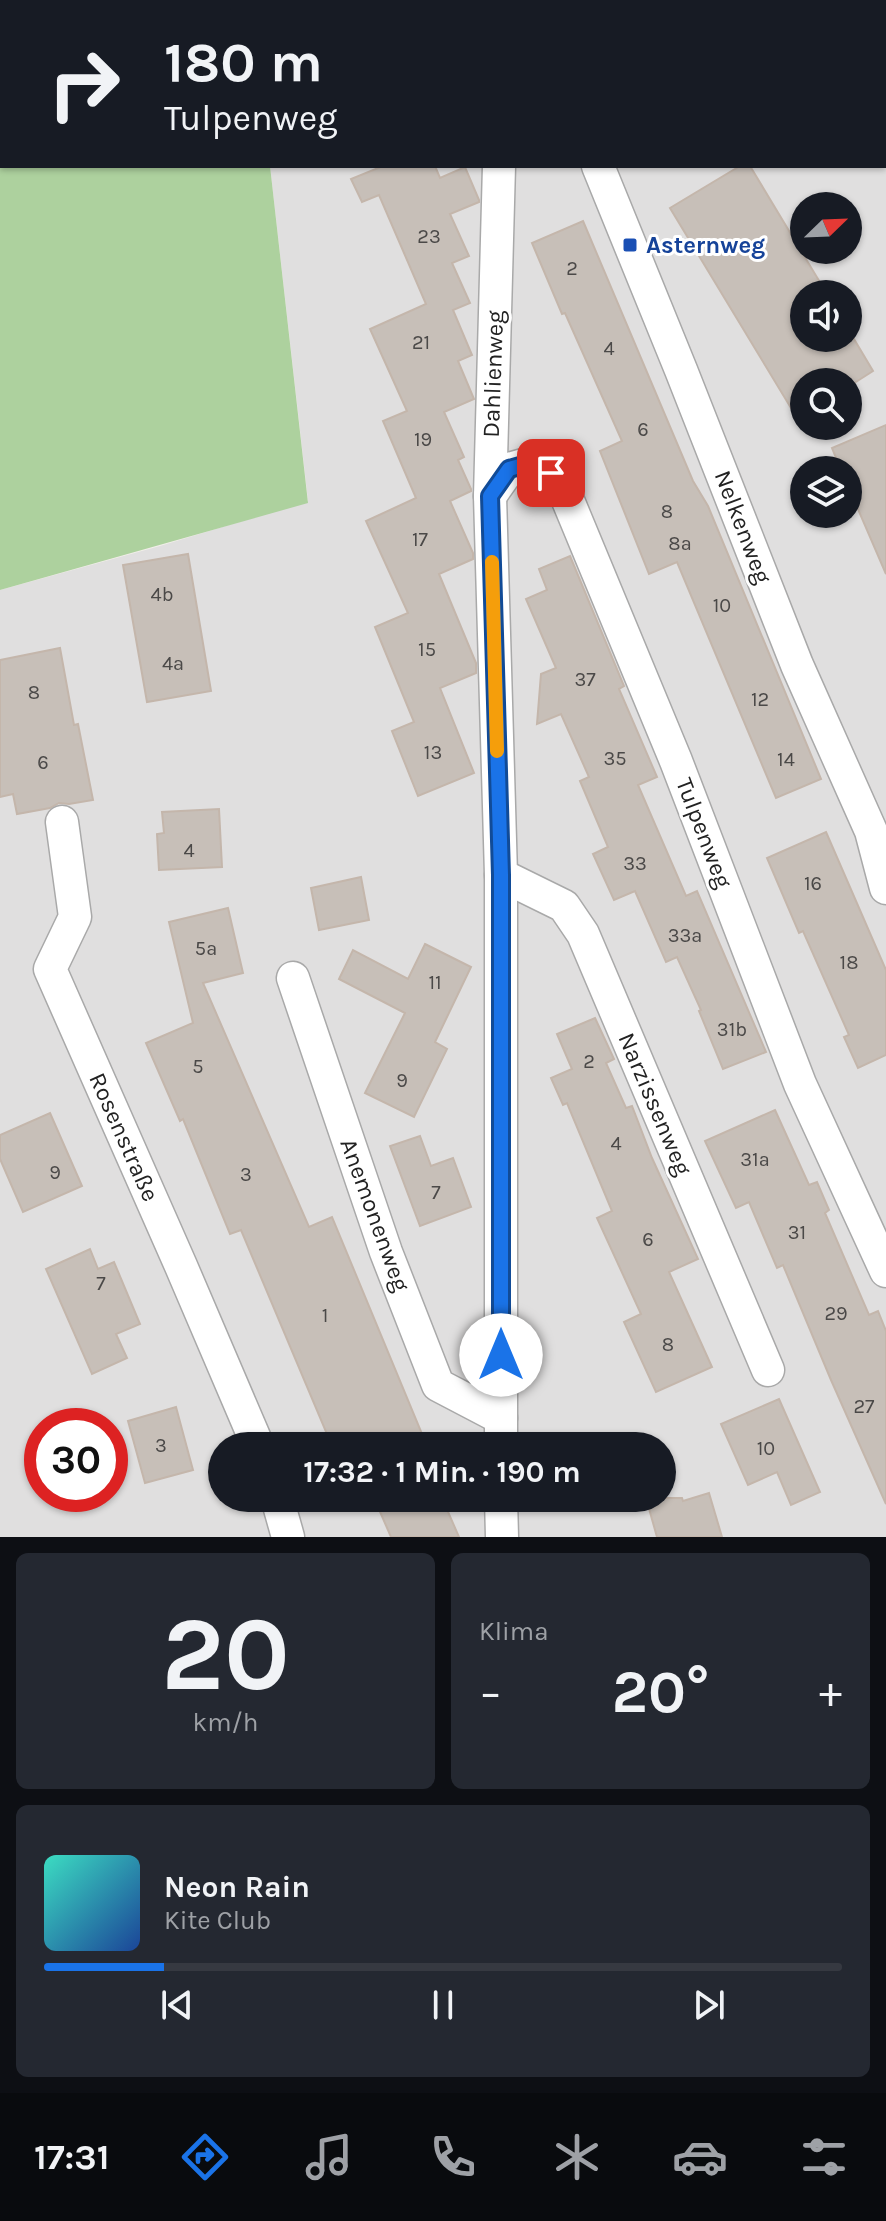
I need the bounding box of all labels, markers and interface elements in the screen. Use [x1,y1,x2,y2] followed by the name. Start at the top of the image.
[164,30,323,95] text: 180 m
[32,32,136,136] icon: right
[164,97,338,139] text: Tulpenweg
[790,192,862,264] north arrow
[790,192,862,528] map controls
[417,225,441,248] house number: 23
[646,231,765,259] place label: Asternweg
[621,236,639,254] marker: Asternweg
[566,257,578,280] house number: 2
[790,280,862,352] button: sound
[477,309,509,438] street label: Dahlienweg
[412,331,430,354] house number: 21
[603,337,615,360] house number: 4
[790,368,862,440] button: search
[637,418,649,441] house number: 6
[414,428,432,451] house number: 19
[517,439,585,507] pin
[529,451,573,495] icon: arrive
[790,456,862,528] button: layers
[709,466,778,588] street label: Nelkenweg
[661,500,673,523] house number: 8
[412,528,429,551] house number: 17
[668,532,692,555] house number: 8a
[150,583,174,606] house number: 4b
[713,594,731,617] house number: 10
[418,638,436,661] house number: 15
[162,652,184,675] house number: 4a
[574,668,596,691] house number: 37
[28,681,40,704] house number: 8
[751,688,769,711] house number: 12
[424,741,442,764] house number: 13
[603,747,627,770] house number: 35
[777,748,795,771] house number: 14
[37,751,49,774] house number: 6
[670,774,738,892] street label: Tulpenweg
[183,839,195,862] house number: 4
[623,852,647,875] house number: 33
[804,872,822,895] house number: 16
[668,924,702,947] house number: 33a
[195,937,217,960] house number: 5a
[840,951,858,974] house number: 18
[428,971,442,994] house number: 11
[717,1018,747,1041] house number: 31b
[612,1029,698,1180] street label: Narzissenweg
[583,1050,595,1073] house number: 2
[192,1055,204,1078] house number: 5
[83,1068,165,1206] street label: Rosenstraße
[396,1069,408,1092] house number: 9
[610,1132,622,1155] house number: 4
[334,1135,416,1296] street label: Anemonenweg
[740,1148,770,1171] house number: 31a
[49,1161,61,1184] house number: 9
[240,1163,252,1186] house number: 3
[431,1181,441,1204] house number: 7
[788,1221,806,1244] house number: 31
[642,1228,654,1251] house number: 6
[96,1272,106,1295] house number: 7
[824,1302,848,1325] house number: 29
[322,1304,328,1327] house number: 1
[459,1313,543,1397] position arrow
[662,1333,674,1356] house number: 8
[854,1395,875,1418] house number: 27
[24,1408,128,1512] speed limit sign: 30
[155,1434,167,1457] house number: 3
[757,1437,775,1460] house number: 10
[303,1454,581,1490] text: 17:32 · 1 Min. · 190 m
[161,1594,290,1715] text: 20
[479,1616,548,1647] text: Klima
[612,1657,709,1727] text: 20°
[479,1667,502,1718] text: −
[819,1667,842,1718] text: +
[193,1707,258,1738] text: km/h
[164,1869,310,1905] text: Neon Rain
[164,1905,271,1936] text: Kite Club
[155,1983,199,2027] icon: previous
[421,1983,465,2027] icon: pause
[687,1983,731,2027] icon: next
[177,2129,233,2185] icon: directions
[301,2129,357,2185] icon: music
[425,2129,481,2185] icon: phone
[549,2129,605,2185] icon: climate
[672,2129,728,2185] icon: car
[796,2129,852,2185] icon: filters
[34,2136,110,2178] text: 17:31

